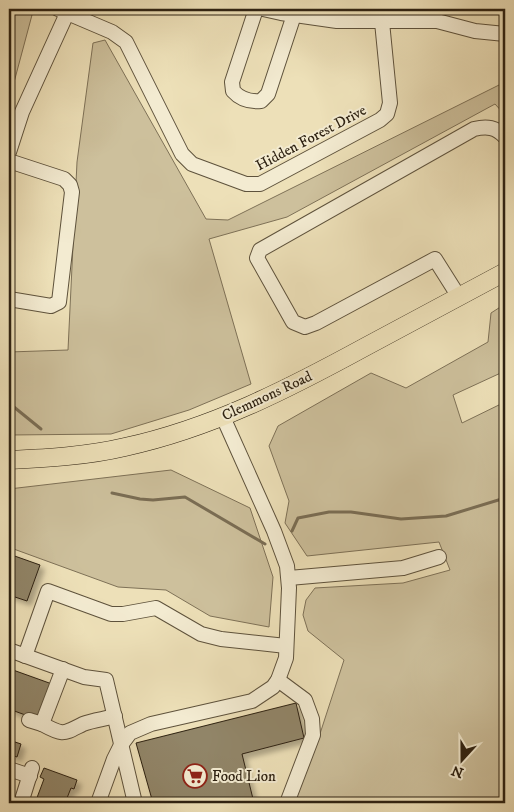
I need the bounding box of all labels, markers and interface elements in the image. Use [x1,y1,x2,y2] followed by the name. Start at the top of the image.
[252,101,370,175] street label: Hidden Forest Drive
[219,367,316,425] street label: Clemmons Road
[436,734,486,784] north arrow
[449,761,466,782] text: N
[182,763,208,789] supermarket icon: Food Lion
[212,767,276,786] place label: Food Lion

